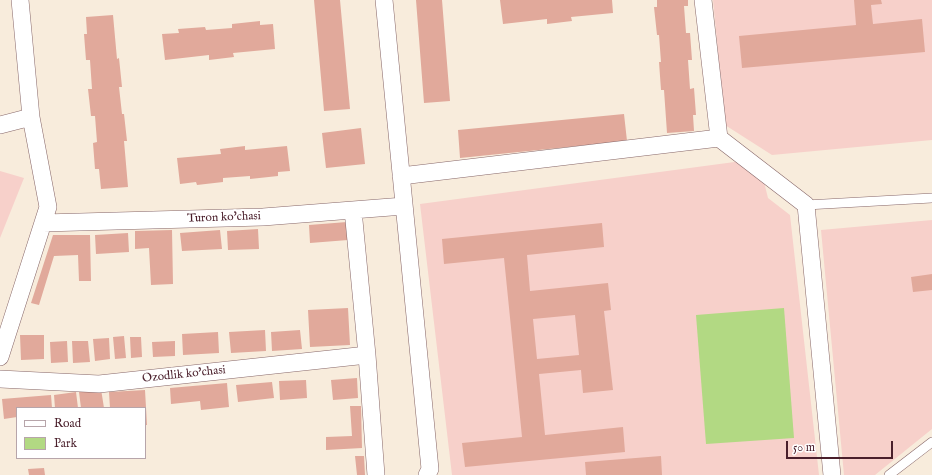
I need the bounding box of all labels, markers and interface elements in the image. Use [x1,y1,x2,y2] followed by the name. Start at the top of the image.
[187,210,261,226] street label: Turon ko'chasi
[141,363,227,387] street label: Ozodlik ko'chasi
[16,407,146,459] legend
[54,416,81,431] text: Road
[788,433,895,459] scale bar
[54,436,77,451] text: Park
[793,440,815,455] text: 50 m

